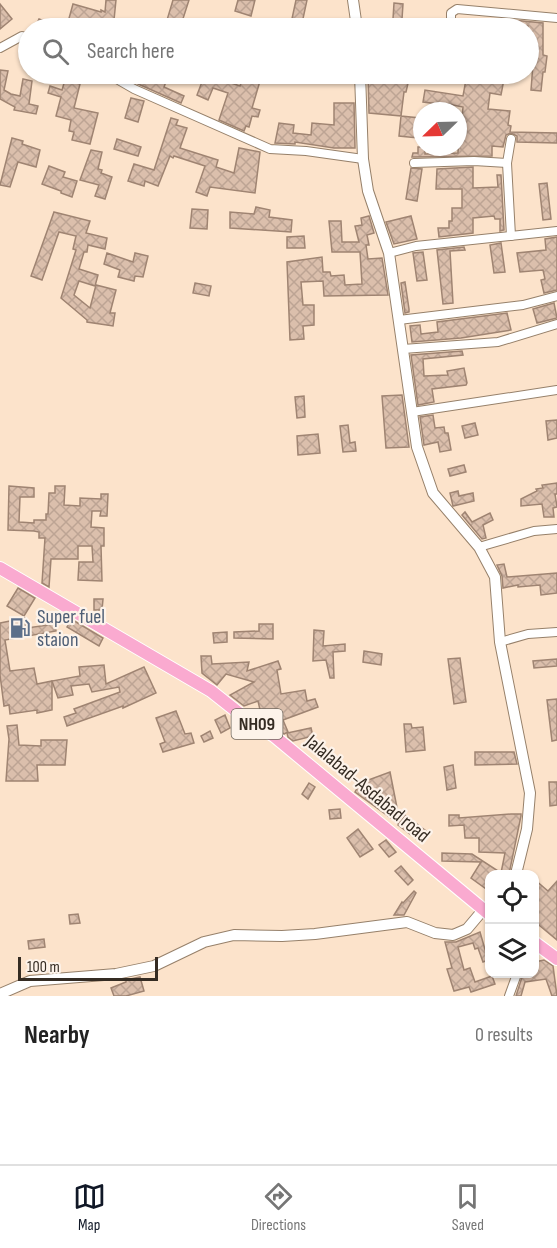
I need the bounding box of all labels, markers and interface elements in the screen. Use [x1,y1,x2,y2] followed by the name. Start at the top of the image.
[18,18,539,84] search box
[39,35,72,68] icon: search
[87,38,174,65] text: Search here
[413,102,467,156] north arrow
[37,605,105,652] place label: Super fuel staion
[8,616,32,640] fuel station icon: Super fuel staion
[232,709,282,739] road number: NH09
[300,729,434,848] street label: Jalalabad-Asdabad road
[485,870,539,978] map controls
[485,870,539,924] button: locate
[485,924,539,978] button: layers
[18,954,158,982] scale bar
[27,958,60,977] text: 100 m
[24,1020,90,1051] text: Nearby
[475,1023,533,1047] text: 0 results
[73,1180,106,1235] tab: Map
[251,1180,306,1235] tab: Directions
[451,1180,484,1235] tab: Saved

